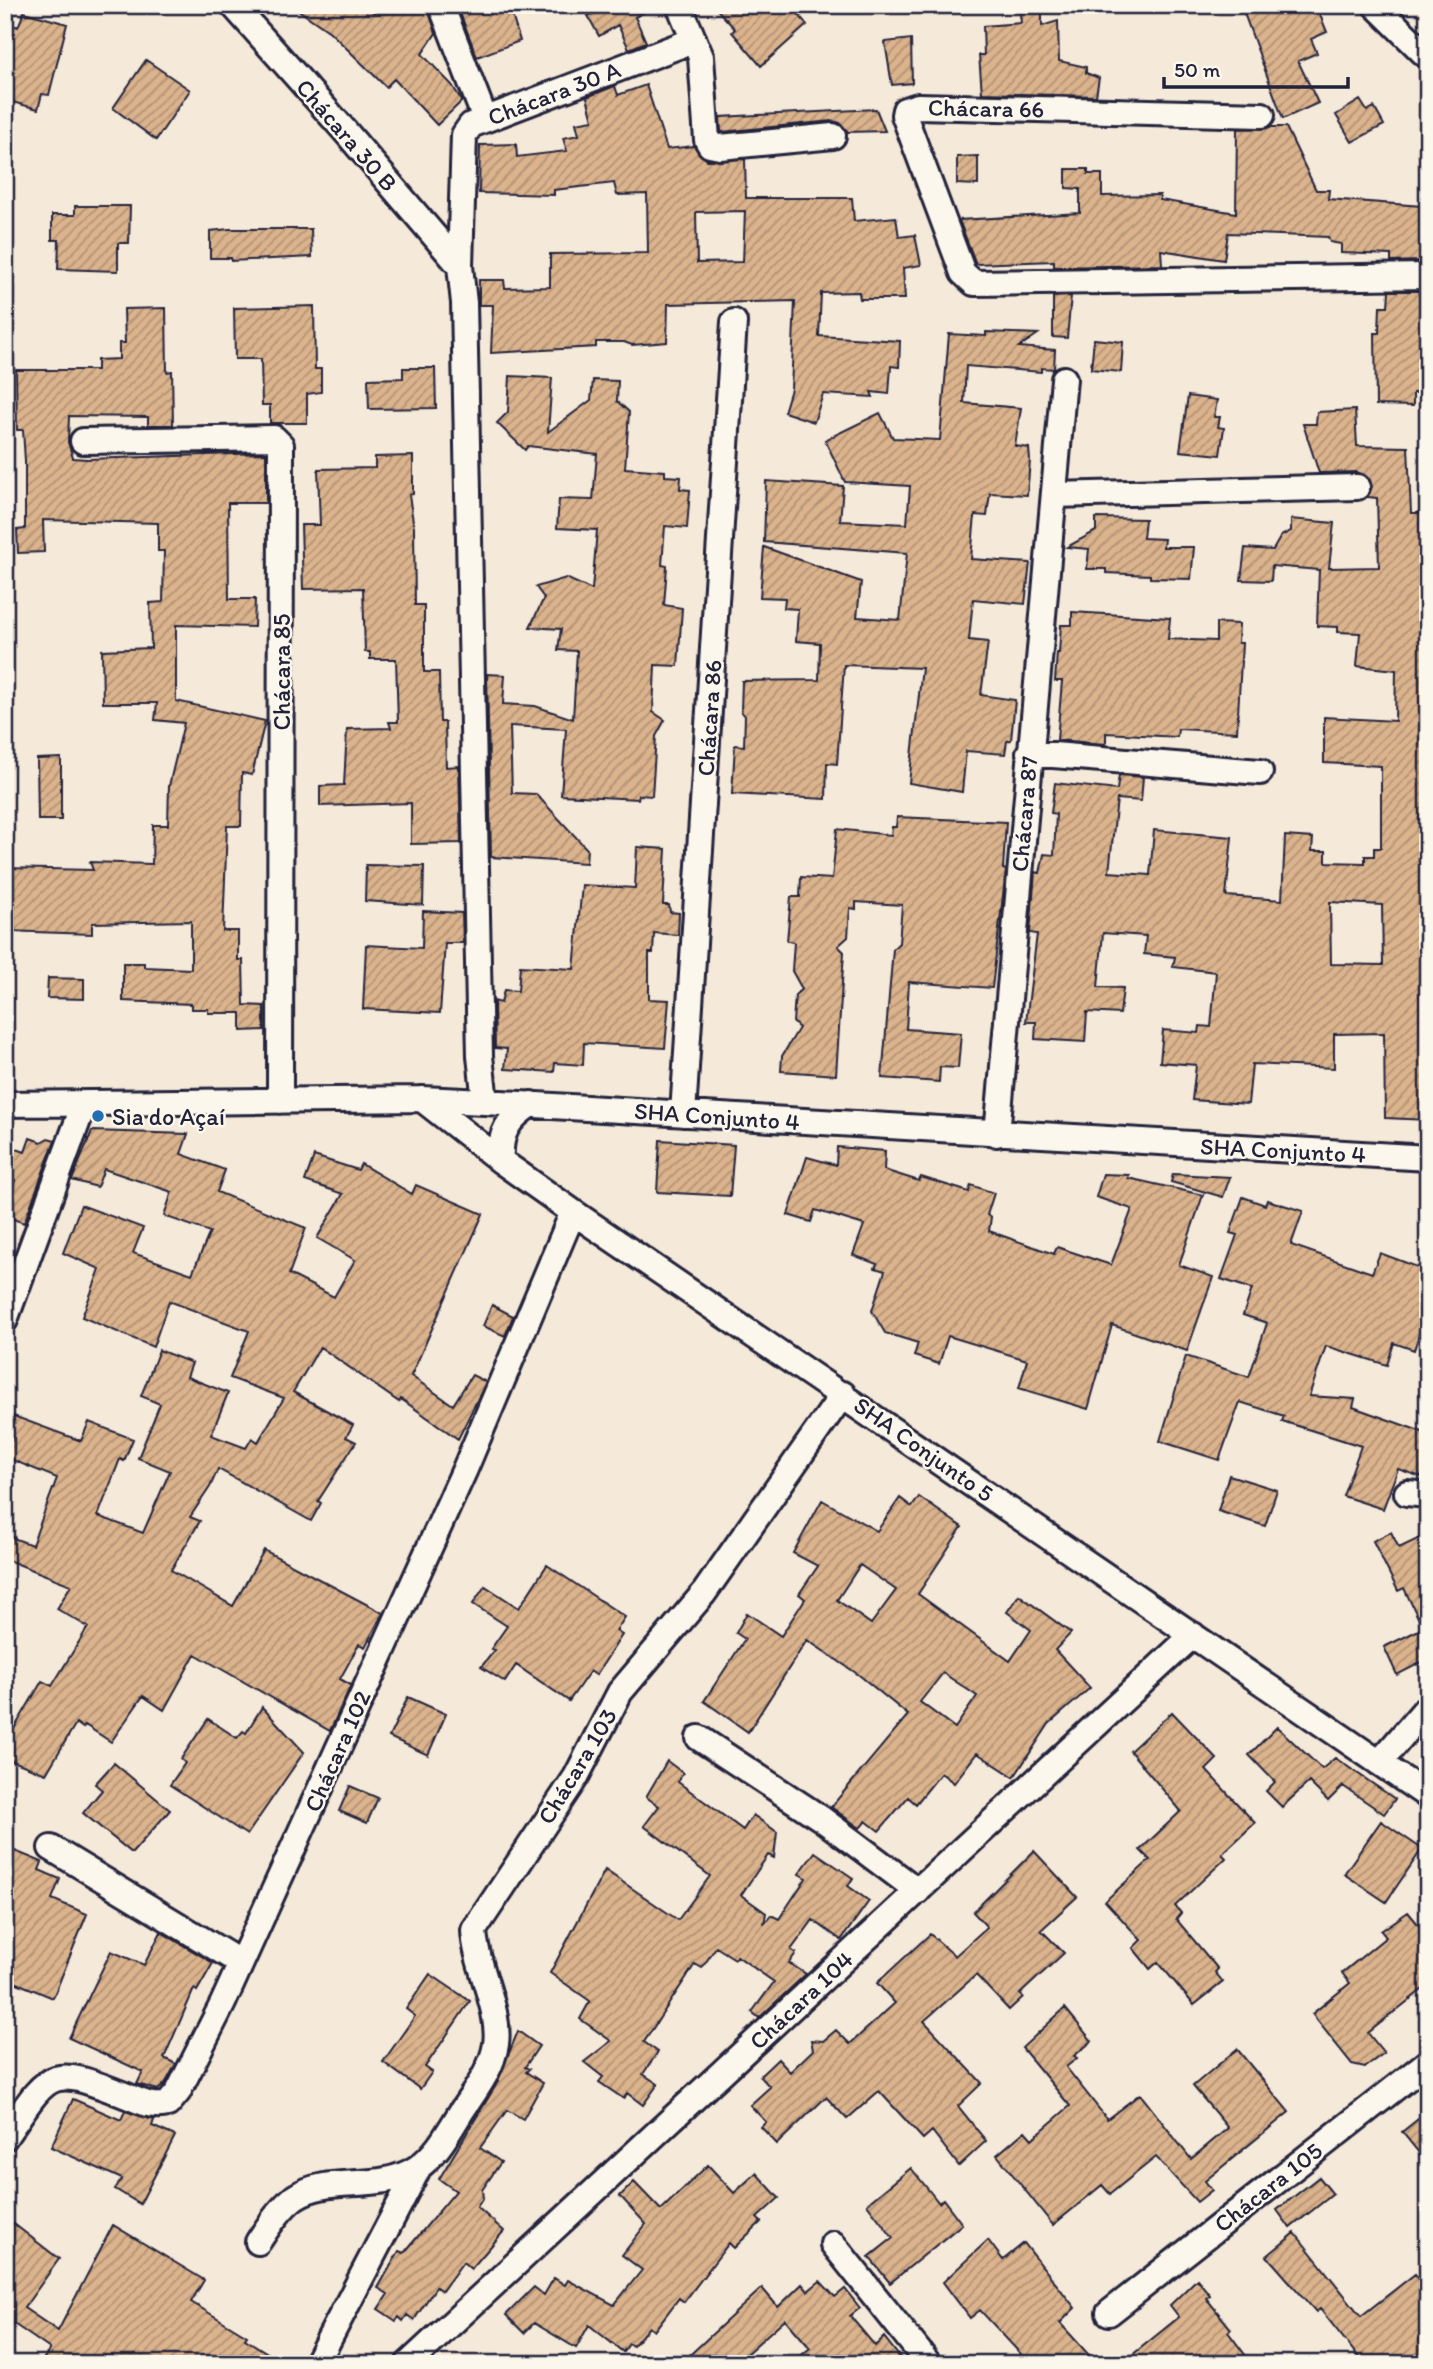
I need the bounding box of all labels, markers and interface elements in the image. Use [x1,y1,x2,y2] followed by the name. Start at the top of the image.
[1164,46,1347,90] scale bar
[484,54,624,132] street label: Chácara 30 A
[1174,57,1221,82] text: 50 m
[290,73,404,197] street label: Chácara 30 B
[928,92,1044,124] street label: Chácara 66
[267,614,296,730] street label: Chácara 85
[690,659,728,777] street label: Chácara 86
[1004,755,1044,873] street label: Chácara 87
[633,1096,801,1136] street label: SHA Conjunto 4
[112,1102,225,1131] place label: Sia do Açaí
[90,1108,106,1124] marker: Sia do Açaí
[1199,1131,1367,1169] street label: SHA Conjunto 4
[849,1390,999,1508] street label: SHA Conjunto 5
[297,1686,377,1816] street label: Chácara 102
[531,1703,623,1829] street label: Chácara 103
[743,1945,859,2055] street label: Chácara 104
[1208,2136,1328,2238] street label: Chácara 105

